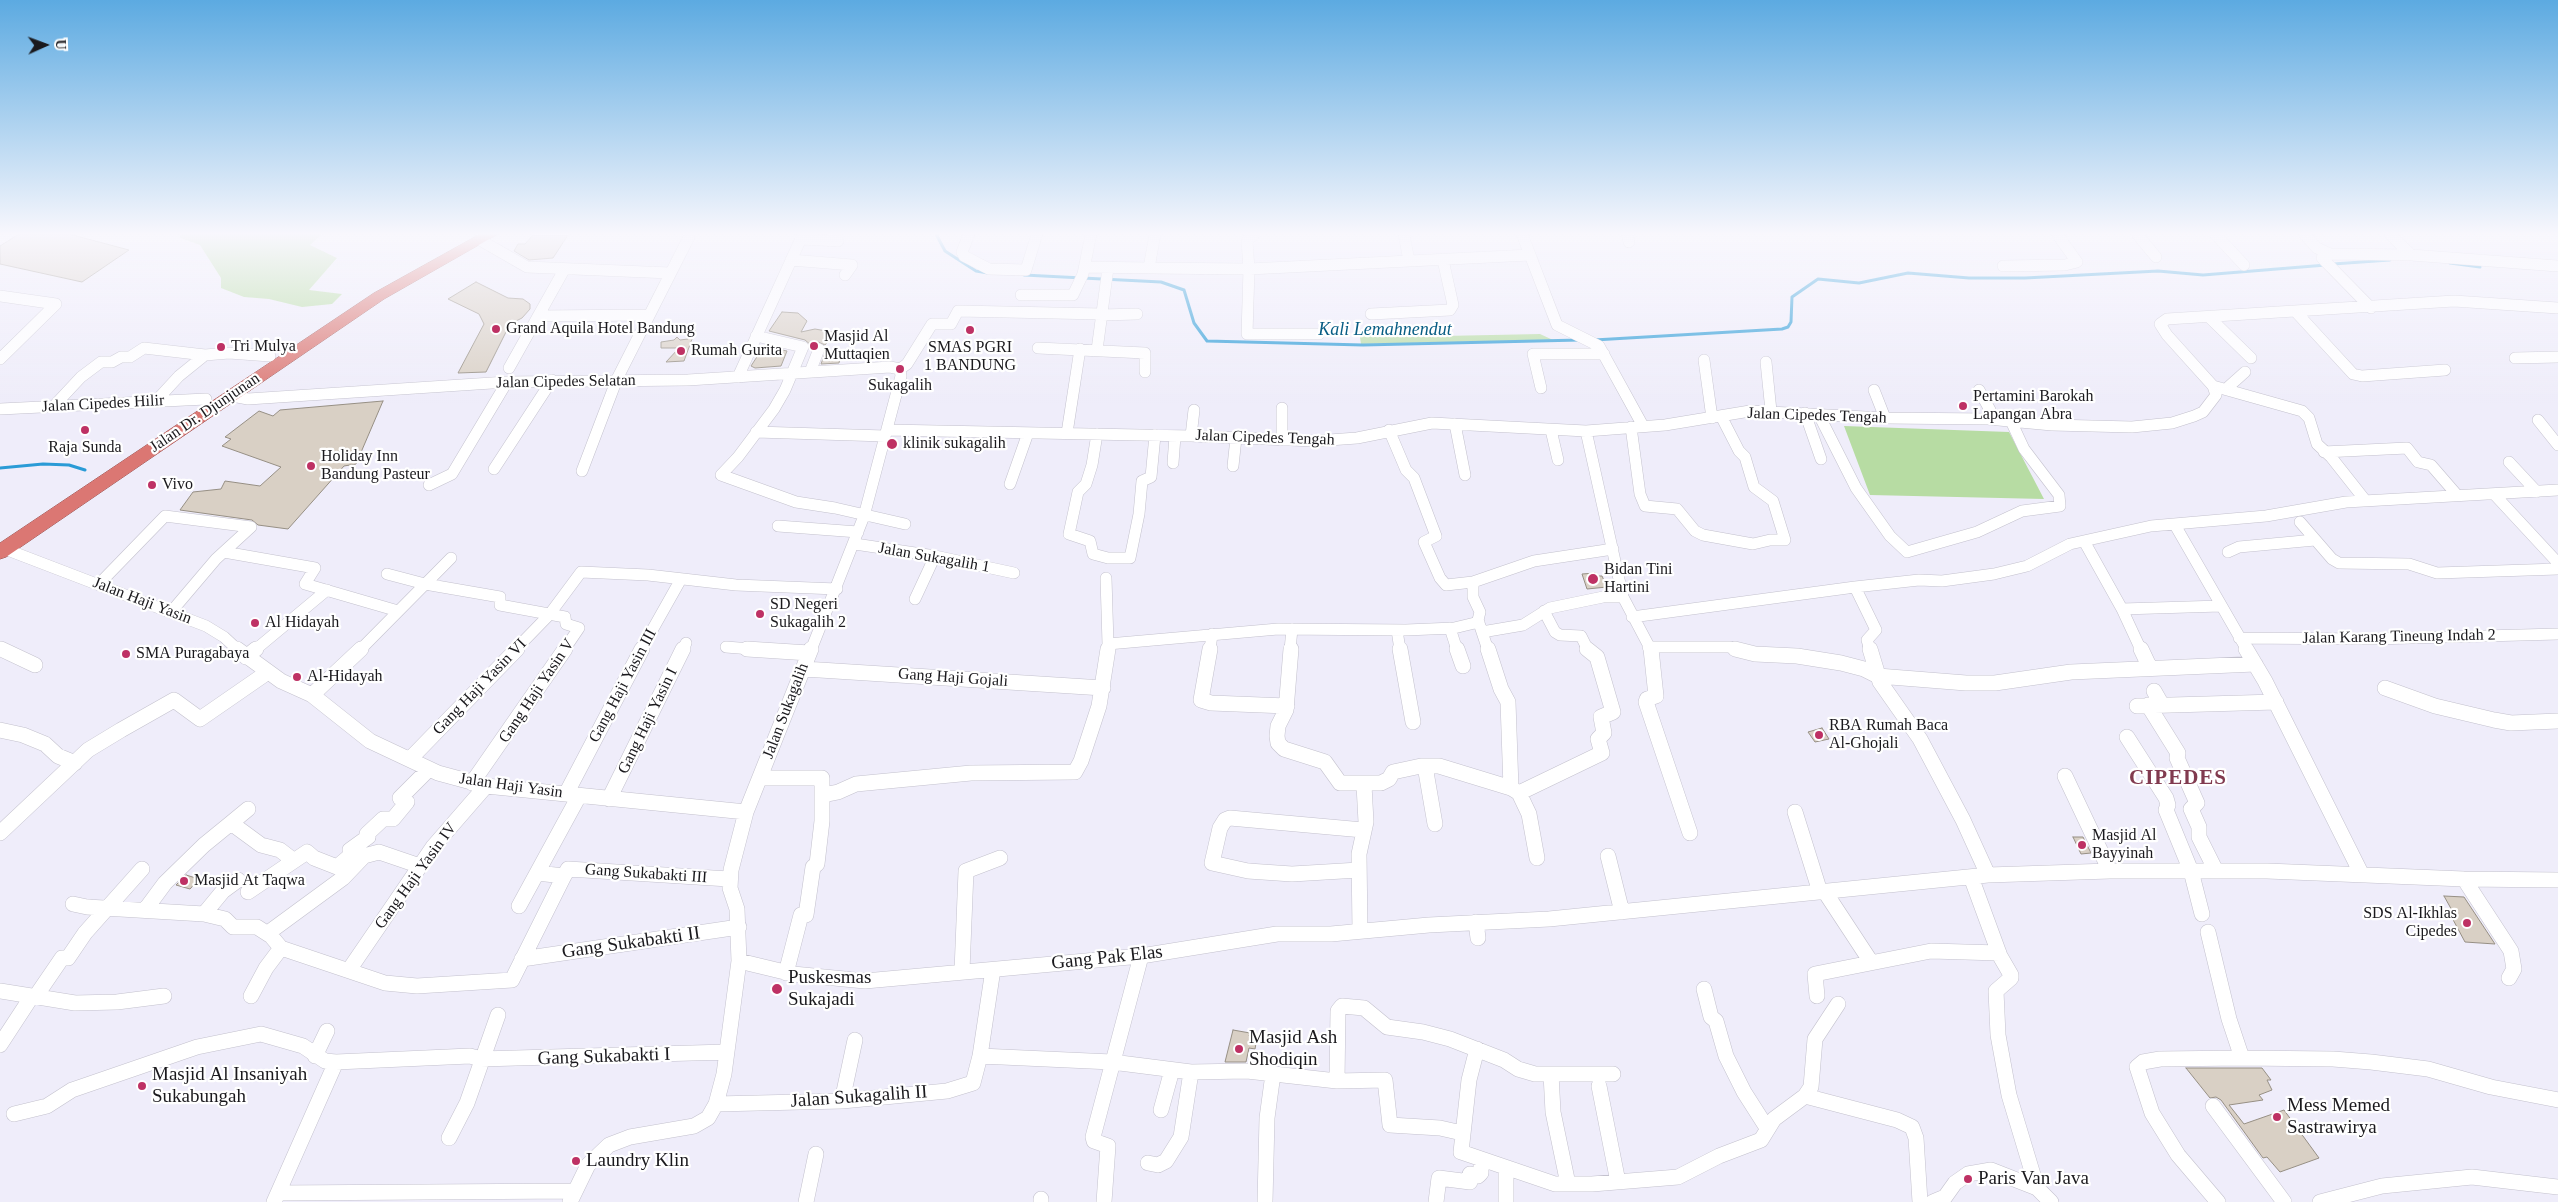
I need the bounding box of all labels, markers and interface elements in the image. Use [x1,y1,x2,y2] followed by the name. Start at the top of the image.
[20,20,70,70] north arrow
[53,39,68,50] text: U
[506,319,695,339] place label: Grand Aquila Hotel Bandung
[1318,319,1452,341] water label: Kali Lemahnendut
[490,323,502,335] marker: Grand Aquila Hotel Bandung
[964,324,976,336] marker: SMAS PGRI 1 BANDUNG
[824,327,890,365] place label: Masjid Al Muttaqien
[231,337,296,357] place label: Tri Mulya
[924,338,1016,376] place label: SMAS PGRI 1 BANDUNG
[808,340,820,352] marker: Masjid Al Muttaqien
[215,341,227,353] marker: Tri Mulya
[691,341,782,361] place label: Rumah Gurita
[675,345,687,357] marker: Rumah Gurita
[894,363,906,375] marker: Sukagalih
[146,369,264,457] street label: Jalan Dr. Djunjunan
[496,371,636,393] street label: Jalan Cipedes Selatan
[868,376,932,396] place label: Sukagalih
[1973,387,2093,425] place label: Pertamini Barokah Lapangan Abra
[41,391,165,417] street label: Jalan Cipedes Hilir
[1957,400,1969,412] marker: Pertamini Barokah Lapangan Abra
[1747,404,1887,428] street label: Jalan Cipedes Tengah
[79,424,91,436] marker: Raja Sunda
[1195,426,1335,450] street label: Jalan Cipedes Tengah
[903,434,1006,454] place label: klinik sukagalih
[885,437,899,451] marker: klinik sukagalih
[48,438,122,458] place label: Raja Sunda
[321,447,430,485] place label: Holiday Inn Bandung Pasteur
[305,460,317,472] marker: Holiday Inn Bandung Pasteur
[162,475,193,495] place label: Vivo
[146,479,158,491] marker: Vivo
[877,539,991,577] street label: Jalan Sukagalih 1
[1604,560,1672,598] place label: Bidan Tini Hartini
[1586,572,1600,586] marker: Bidan Tini Hartini
[90,573,194,629] street label: Jalan Haji Yasin
[770,595,846,633] place label: SD Negeri Sukagalih 2
[754,608,766,620] marker: SD Negeri Sukagalih 2
[265,613,339,633] place label: Al Hidayah
[249,617,261,629] marker: Al Hidayah
[585,626,661,746] street label: Gang Haji Yasin III
[2302,626,2496,648] street label: Jalan Karang Tineung Indah 2
[429,635,531,739] street label: Gang Haji Yasin VI
[495,635,579,747] street label: Gang Haji Yasin V
[136,644,249,664] place label: SMA Puragabaya
[120,648,132,660] marker: SMA Puragabaya
[759,660,813,762] street label: Jalan Sukagalih
[614,665,682,777] street label: Gang Haji Yasin I
[897,665,1009,691] street label: Gang Haji Gojali
[307,667,383,687] place label: Al-Hidayah
[291,671,303,683] marker: Al-Hidayah
[1829,716,1948,754] place label: RBA Rumah Baca Al-Ghojali
[1813,729,1825,741] marker: RBA Rumah Baca Al-Ghojali
[2128,766,2228,792] district label: CIPEDES
[458,769,564,803] street label: Jalan Haji Yasin
[371,819,461,933] street label: Gang Haji Yasin IV
[2092,826,2156,864] place label: Masjid Al Bayyinah
[2076,839,2088,851] marker: Masjid Al Bayyinah
[584,860,708,888] street label: Gang Sukabakti III
[194,871,305,891] place label: Masjid At Taqwa
[178,875,190,887] marker: Masjid At Taqwa
[2363,904,2457,942] place label: SDS Al-Ikhlas Cipedes
[2461,917,2473,929] marker: SDS Al-Ikhlas Cipedes
[560,922,702,964] street label: Gang Sukabakti II
[1050,941,1164,975] street label: Gang Pak Elas
[788,967,871,1011] place label: Puskesmas Sukajadi
[770,982,784,996] marker: Puskesmas Sukajadi
[1249,1027,1337,1071] place label: Masjid Ash Shodiqin
[537,1043,671,1071] street label: Gang Sukabakti I
[1233,1043,1245,1055] marker: Masjid Ash Shodiqin
[152,1064,307,1108] place label: Masjid Al Insaniyah Sukabungah
[136,1080,148,1092] marker: Masjid Al Insaniyah Sukabungah
[790,1081,928,1113] street label: Jalan Sukagalih II
[2287,1095,2390,1139] place label: Mess Memed Sastrawirya
[2271,1111,2283,1123] marker: Mess Memed Sastrawirya
[586,1150,689,1172] place label: Laundry Klin
[570,1155,582,1167] marker: Laundry Klin
[1978,1168,2089,1190] place label: Paris Van Java
[1962,1173,1974,1185] marker: Paris Van Java

